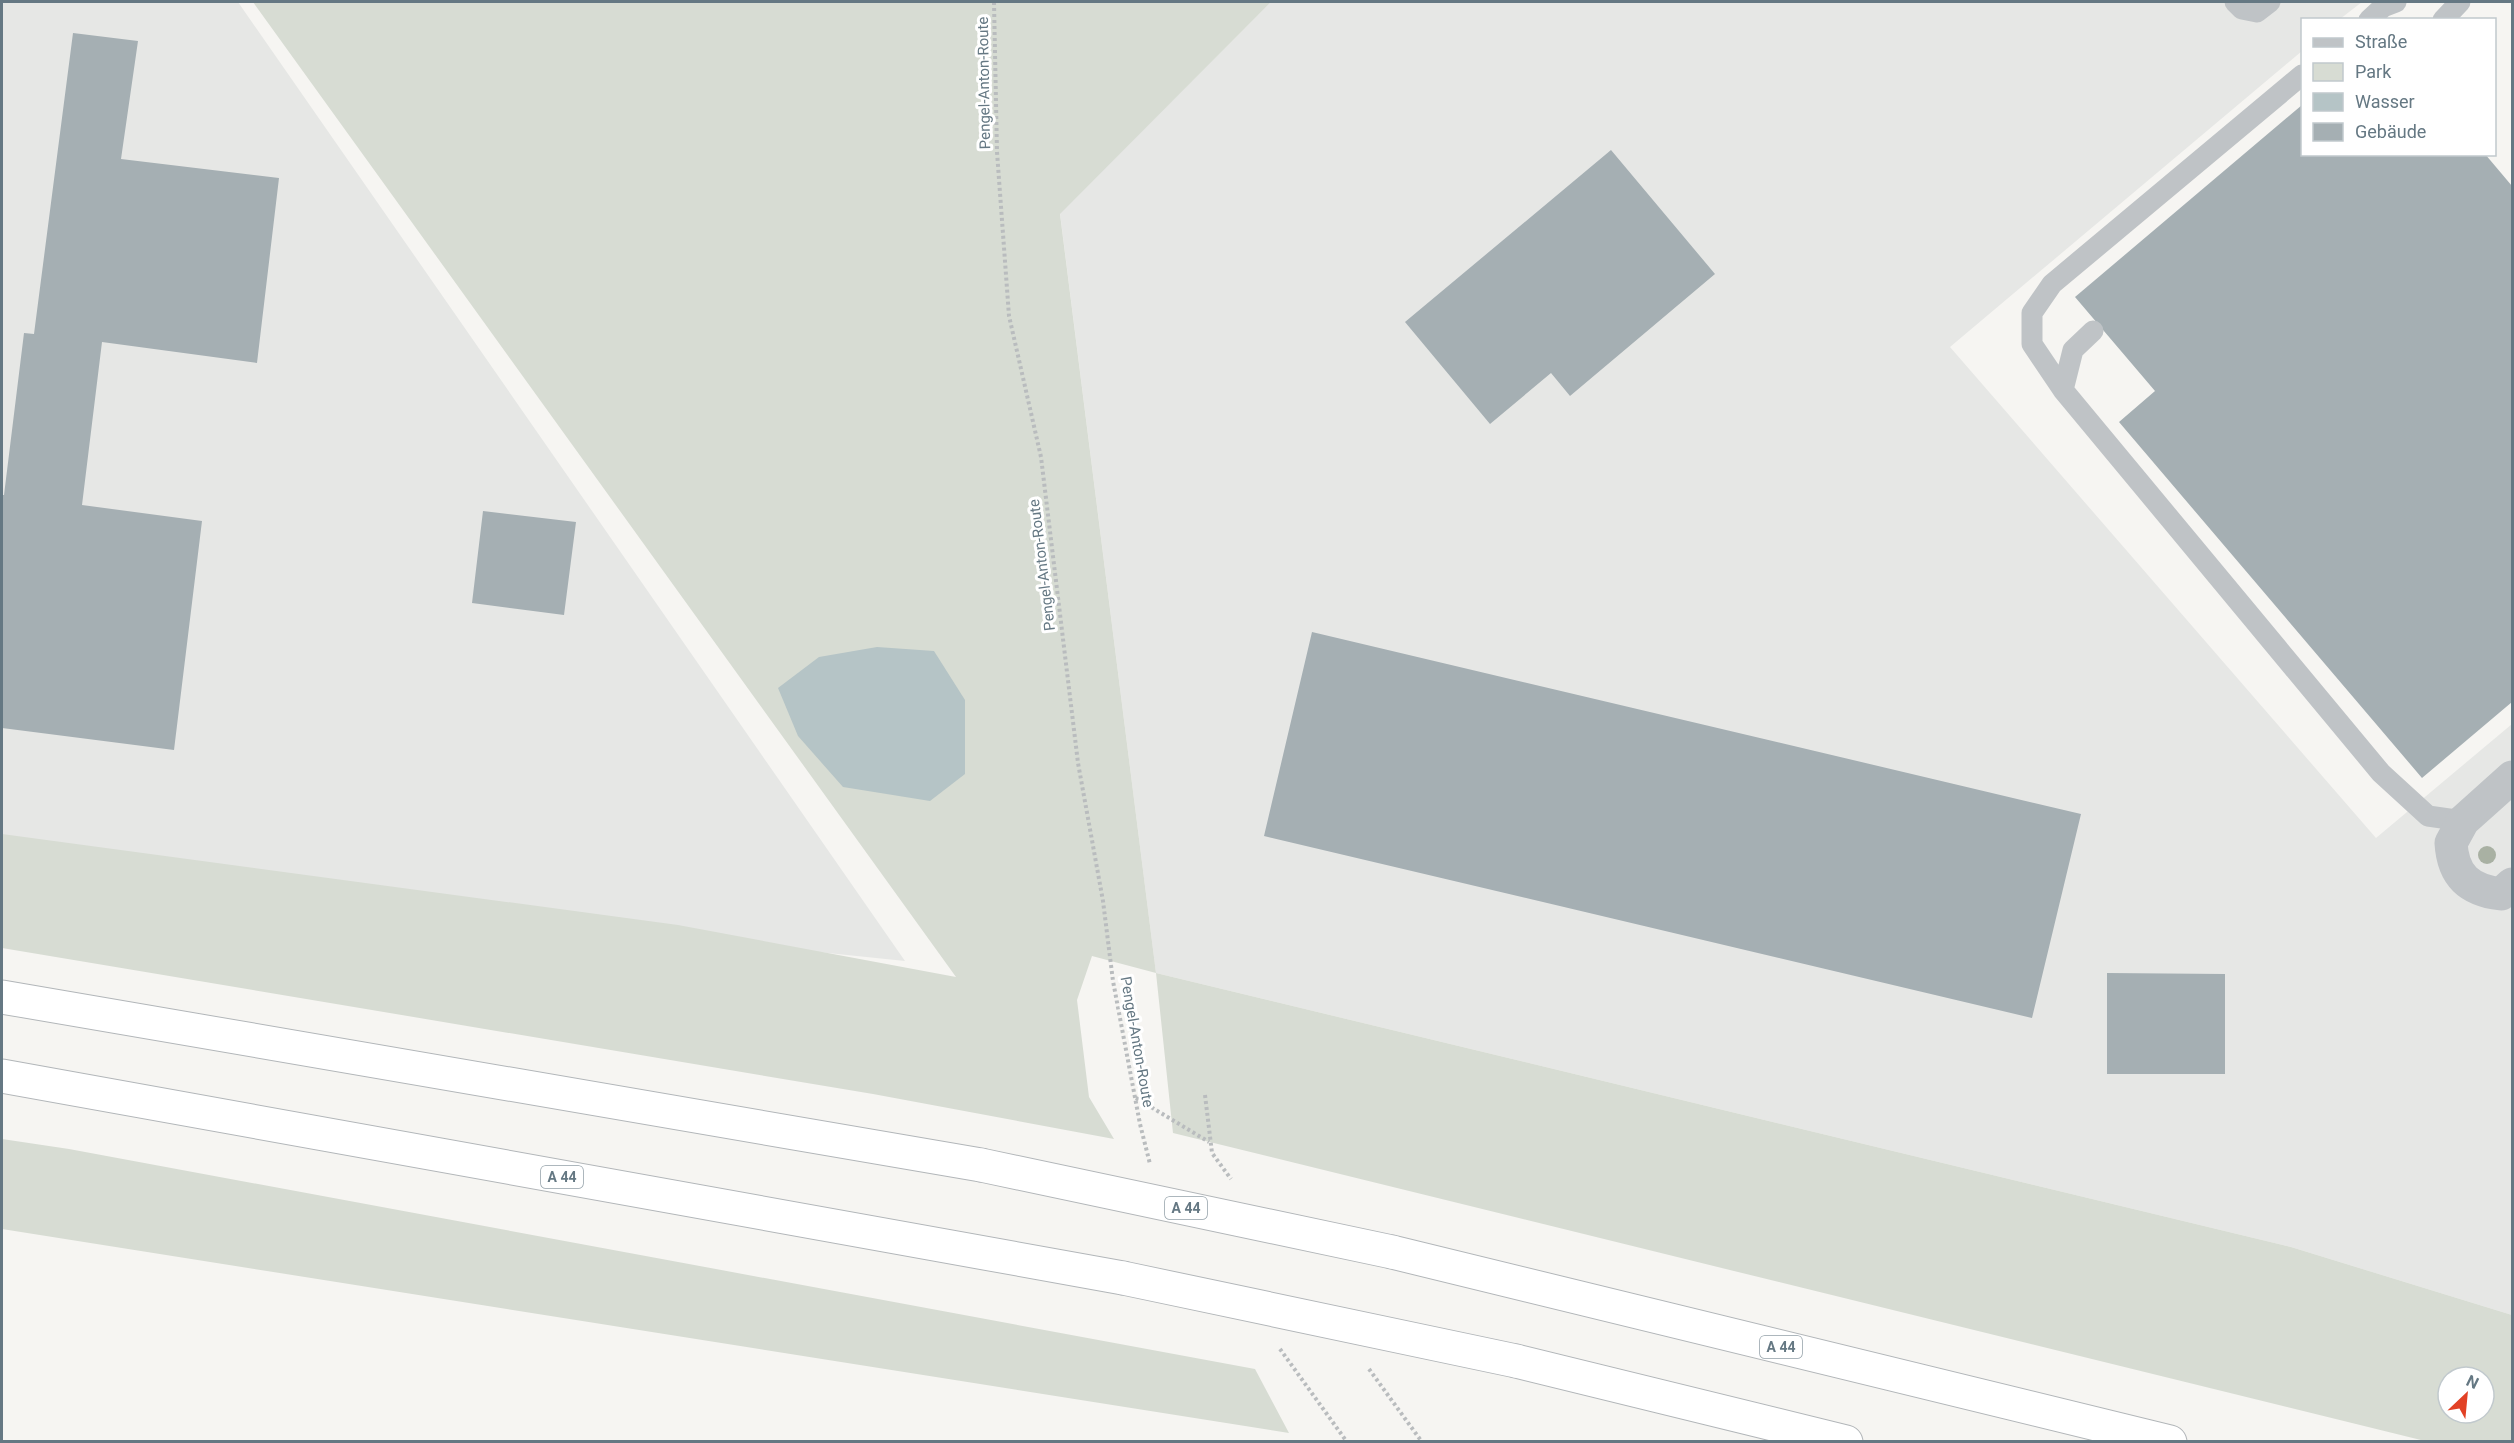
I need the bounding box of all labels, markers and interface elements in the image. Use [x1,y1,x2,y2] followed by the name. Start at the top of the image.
[974,17,994,149] street label: Pengel-Anton-Route
[2301,18,2496,156] legend
[2355,31,2407,52] text: Straße
[2355,61,2392,82] text: Park
[2355,91,2415,112] text: Wasser
[2355,121,2426,142] text: Gebäude
[1025,498,1059,632] street label: Pengel-Anton-Route
[1117,975,1157,1109] street label: Pengel-Anton-Route
[541,1166,583,1188] road number: A 44
[1165,1197,1207,1219] road number: A 44
[1760,1336,1802,1358] road number: A 44
[2436,1365,2496,1425] north arrow
[2463,1371,2482,1393] text: N

